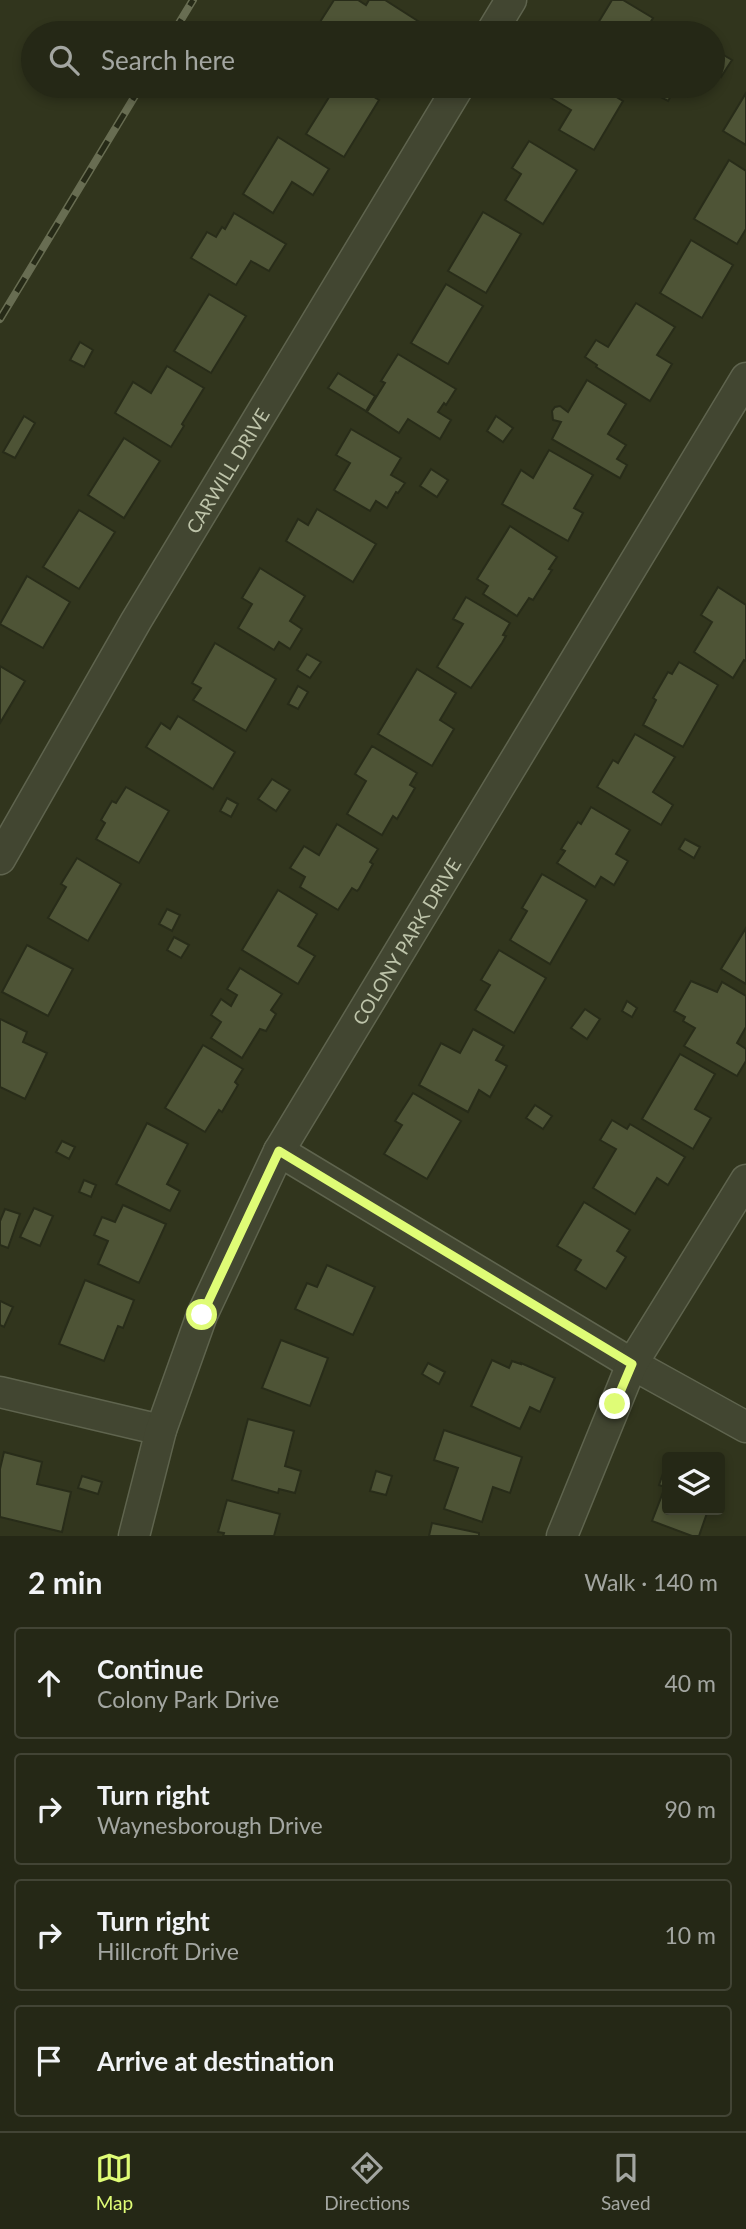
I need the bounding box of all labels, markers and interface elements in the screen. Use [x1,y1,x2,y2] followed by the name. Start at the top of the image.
[21,21,725,98] search box
[45,41,83,79] icon: search
[101,44,235,76] text: Search here
[180,404,273,537] street label: CARWILL DRIVE
[347,853,465,1029] street label: COLONY PARK DRIVE
[186,1299,217,1330] route start
[599,1388,630,1419] route end
[662,1452,725,1515] map controls
[662,1452,725,1515] button: layers
[28,1564,102,1600] text: 2 min
[584,1568,718,1596] text: Walk · 140 m
[97,1653,203,1685] text: Continue
[30,1664,68,1702] icon: ahead
[665,1669,716,1697] text: 40 m
[97,1685,279,1713] text: Colony Park Drive
[97,1779,210,1811] text: Turn right
[30,1790,68,1828] icon: right
[665,1795,716,1823] text: 90 m
[97,1811,323,1839] text: Waynesborough Drive
[97,1905,210,1937] text: Turn right
[30,1916,68,1954] icon: right
[665,1921,716,1949] text: 10 m
[97,1937,239,1965] text: Hillcroft Drive
[30,2042,68,2080] icon: arrive
[97,2045,334,2077] text: Arrive at destination
[95,2149,133,2214] tab: Map
[324,2149,410,2214] tab: Directions
[601,2149,651,2214] tab: Saved

